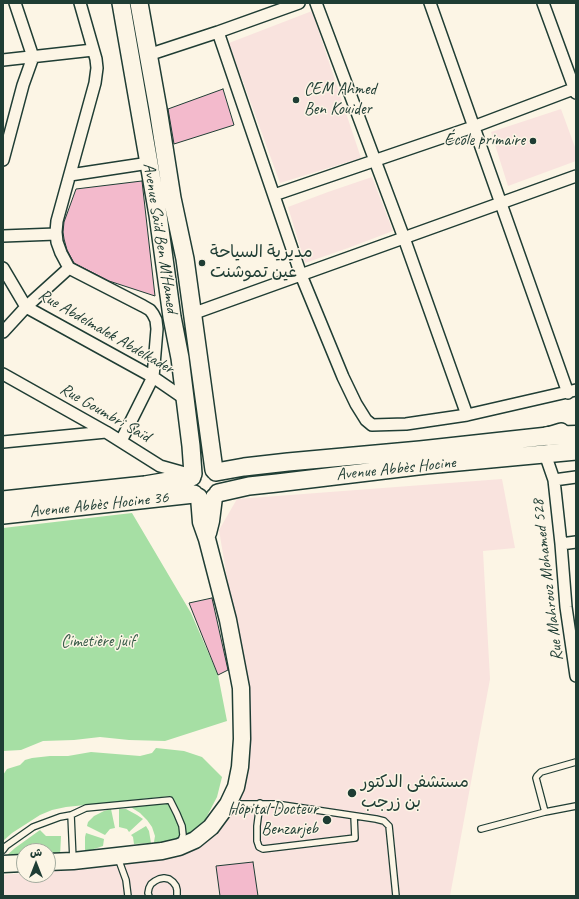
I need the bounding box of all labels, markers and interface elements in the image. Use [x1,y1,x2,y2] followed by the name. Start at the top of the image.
[304,80,376,120] place label: CEM Ahmed Ben Kouider
[291,95,301,105] marker: CEM Ahmed Ben Kouider
[444,131,525,151] place label: École primaire
[528,136,538,146] marker: École primaire
[138,161,182,315] street label: Avenue Saïd Ben M'Hamed
[210,243,313,283] place label: مديرية السياحة عين تموشنت
[197,258,207,268] marker: مديرية السياحة عين تموشنت
[35,285,177,379] street label: Rue Abdelmalek Abdelkader
[56,379,154,447] street label: Rue Goumbri Saïd
[335,453,457,485] street label: Avenue Abbès Hocine
[29,488,169,522] street label: Avenue Abbès Hocine 36
[528,498,568,662] street label: Rue Mahrouz Mohamed 528
[61,632,135,652] park label: Cimetière juif
[361,773,469,813] place label: مستشفى الدكتور بن زرجب
[346,787,358,799] marker: مستشفى الدكتور بن زرجب
[228,800,318,840] place label: Hôpital Docteur Benzarjeb
[321,814,333,826] marker: Hôpital Docteur Benzarjeb
[16,843,56,883] north arrow
[30,845,42,859] text: ش

